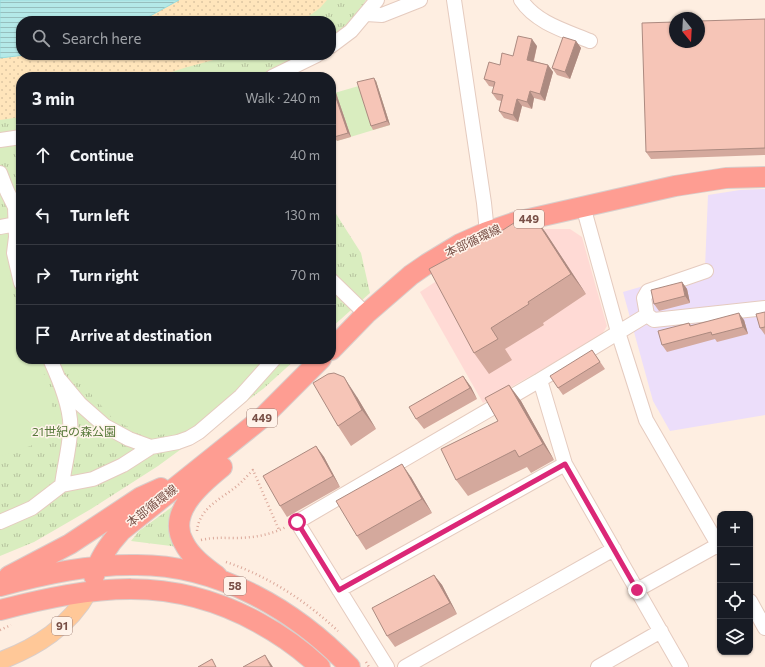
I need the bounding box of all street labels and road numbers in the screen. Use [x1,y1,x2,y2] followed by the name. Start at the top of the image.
[514,210,544,228] road number: 449
[442,221,503,259] street label: 本部循環線
[247,409,277,427] road number: 449
[123,481,179,529] street label: 本部循環線
[224,577,246,595] road number: 58
[52,617,72,635] road number: 91

